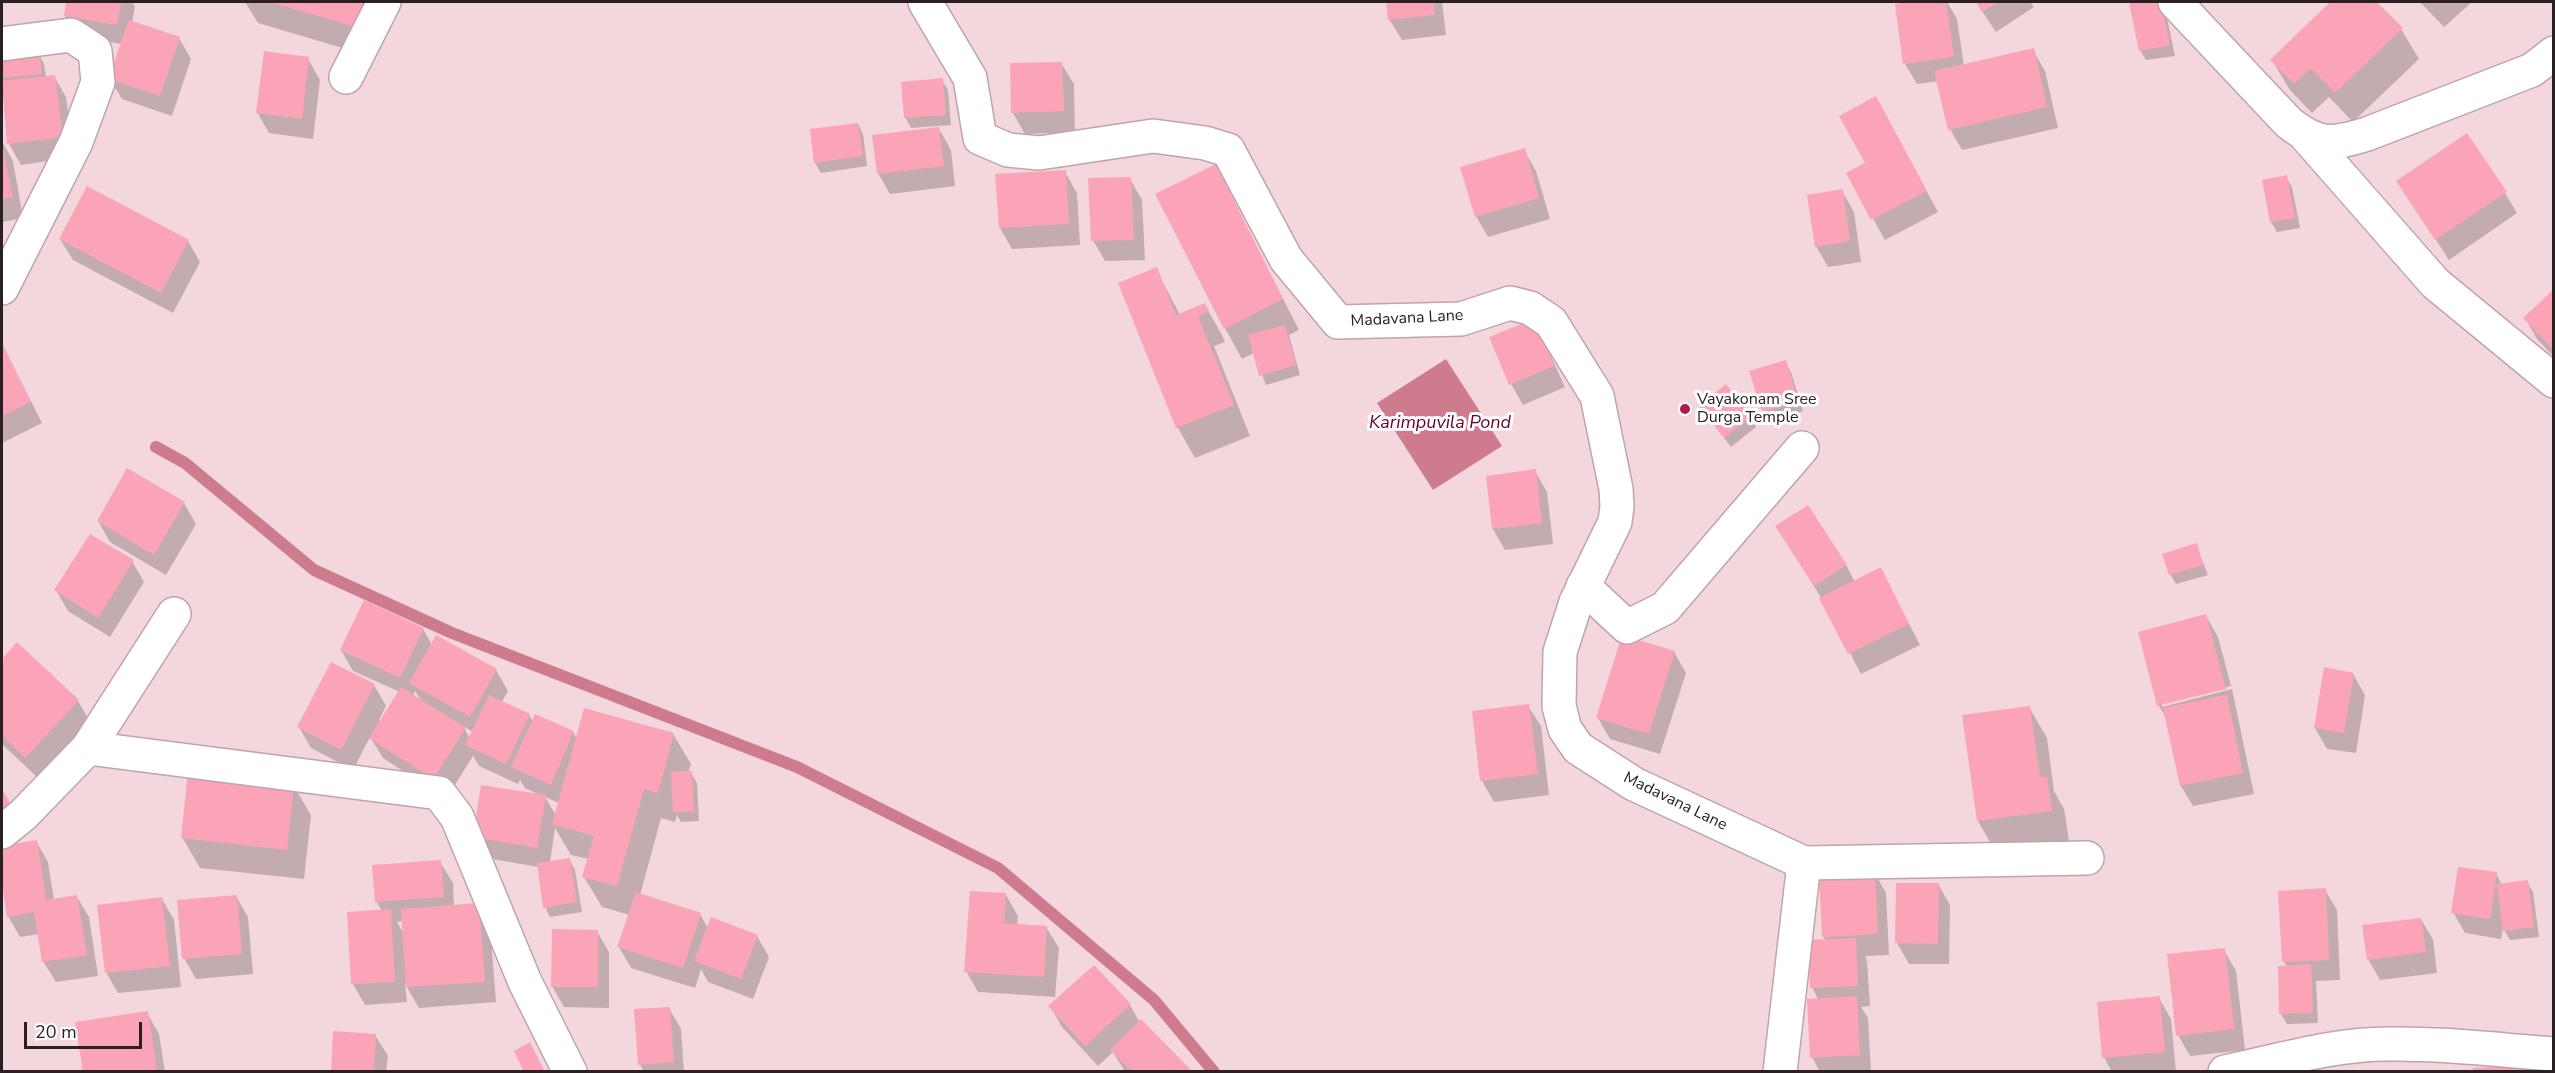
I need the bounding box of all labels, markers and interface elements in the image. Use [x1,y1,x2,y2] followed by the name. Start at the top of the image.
[1350,306,1464,332] street label: Madavana Lane
[1697,390,1817,428] place label: Vayakonam Sree Durga Temple
[1678,402,1692,416] marker: Vayakonam Sree Durga Temple
[1369,413,1511,435] water label: Karimpuvila Pond
[1620,769,1730,835] street label: Madavana Lane
[27,1010,146,1048] scale bar
[35,1020,77,1044] text: 20 m

